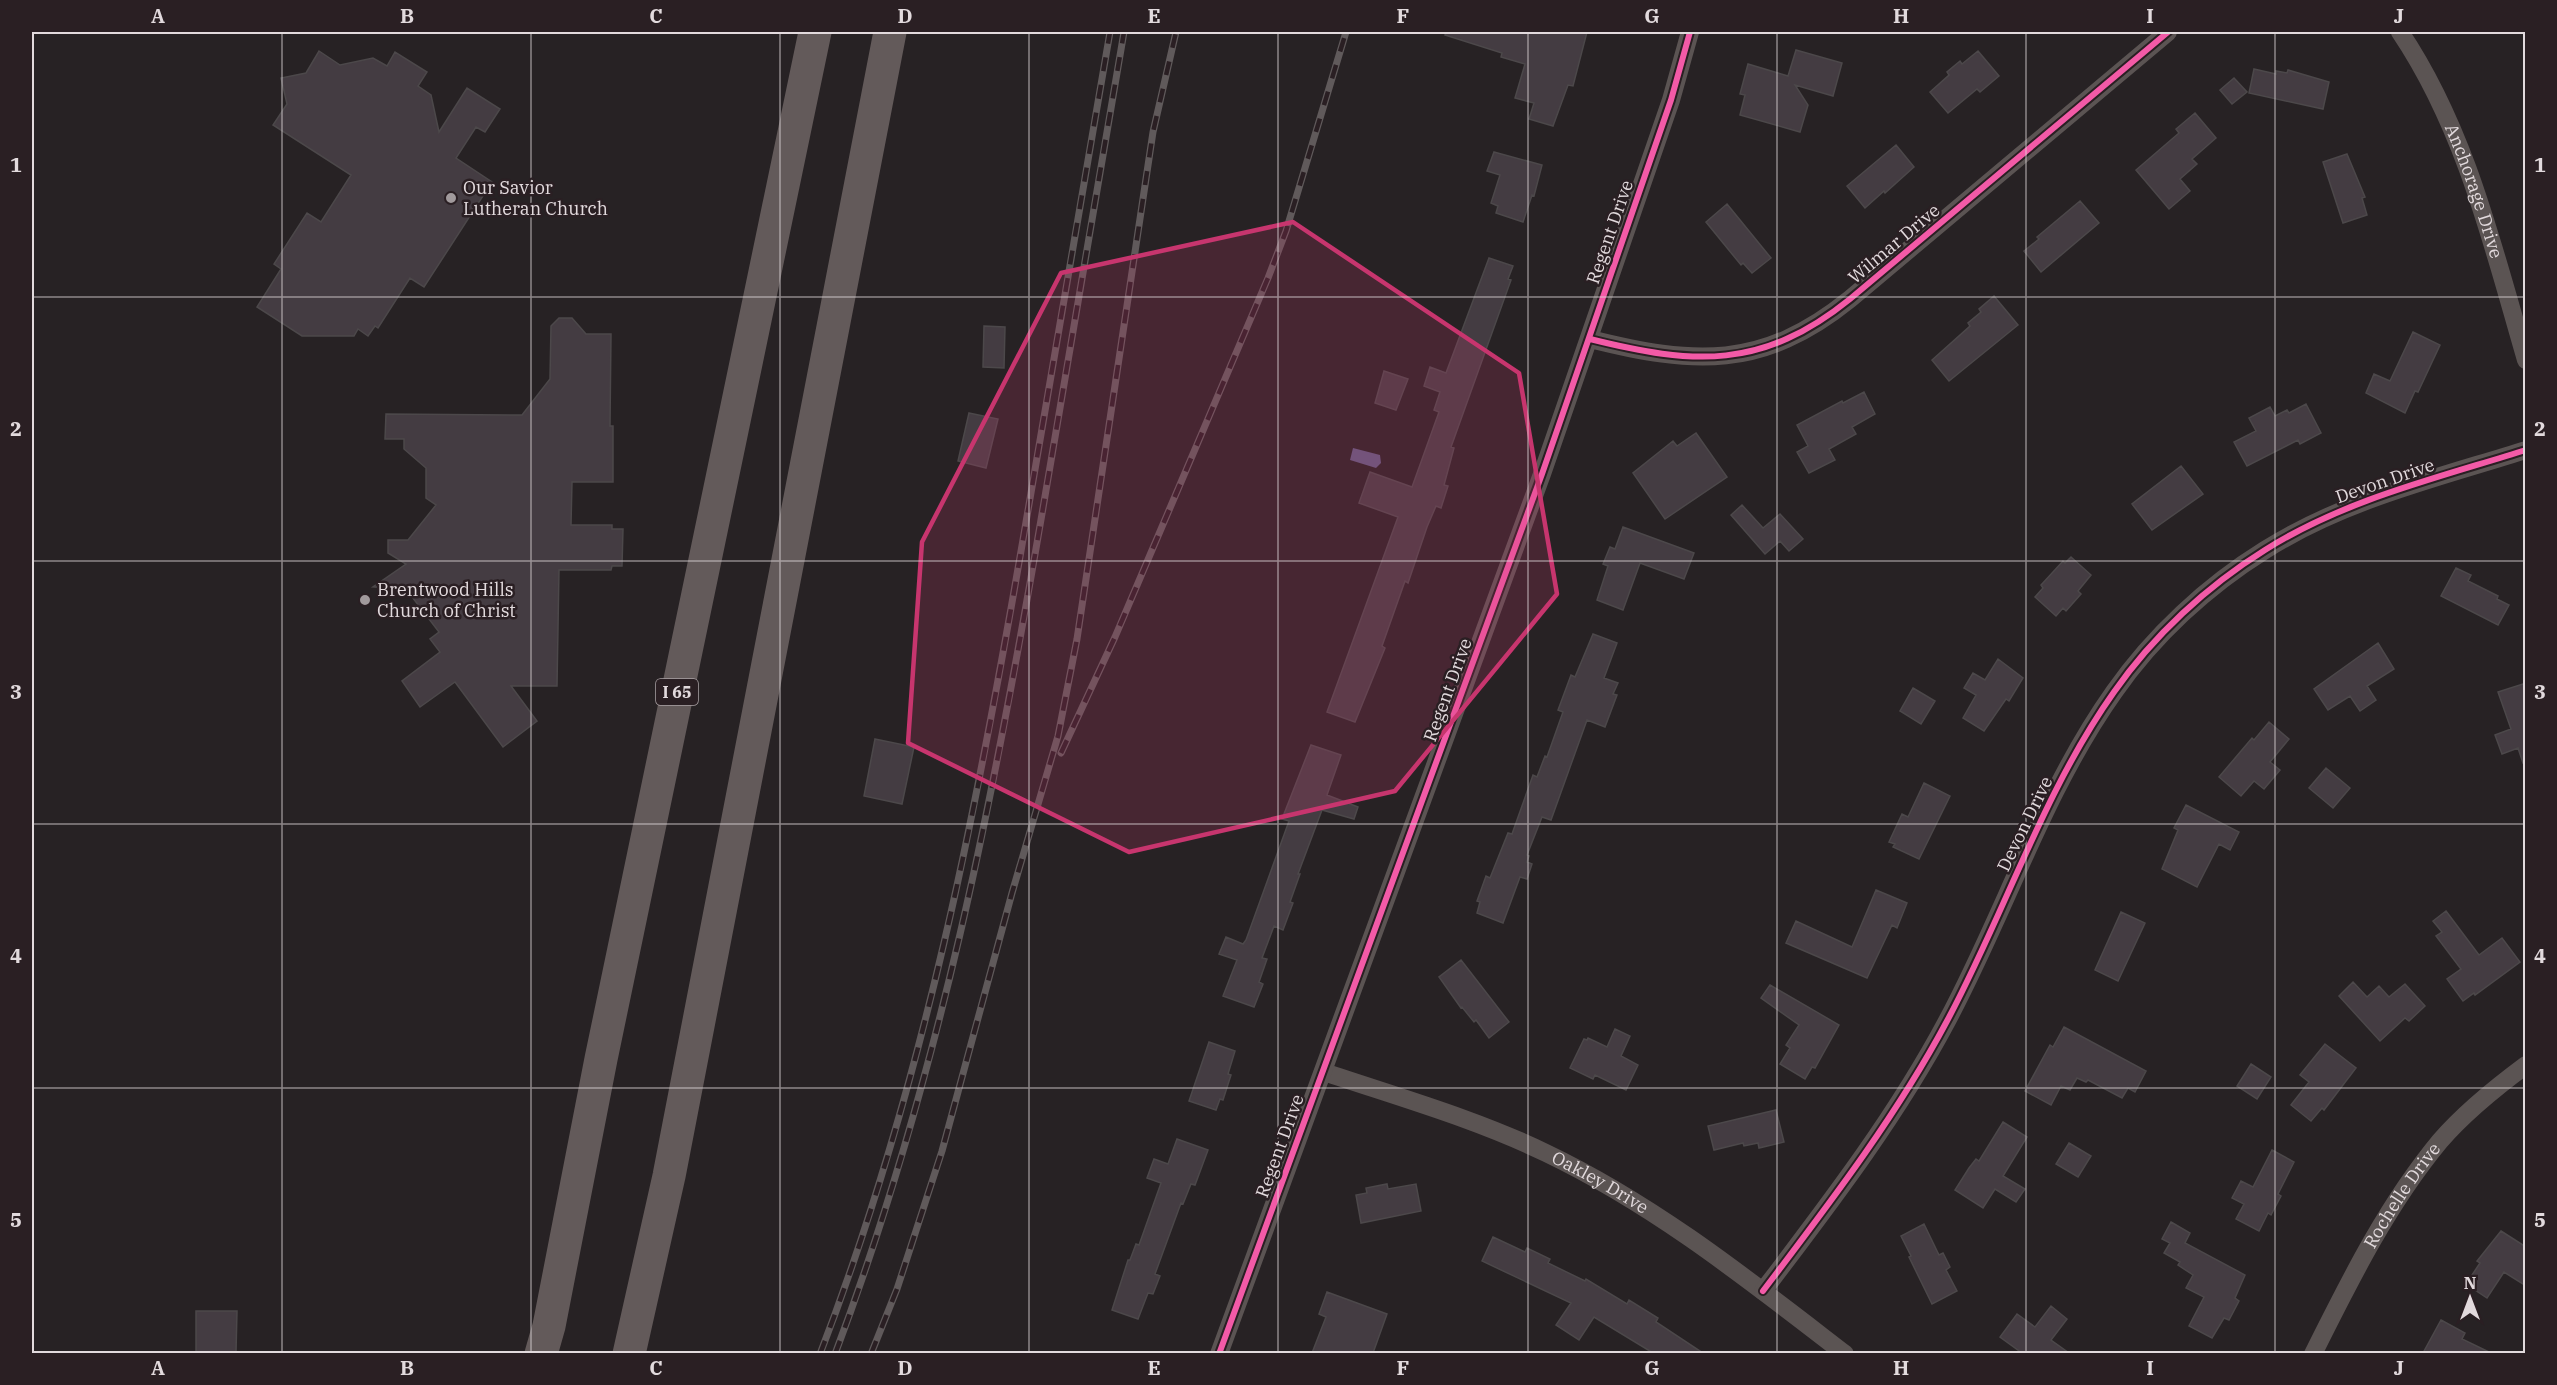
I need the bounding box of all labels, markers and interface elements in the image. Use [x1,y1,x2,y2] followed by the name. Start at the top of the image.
[151,2,165,29] text: A
[400,2,414,29] text: B
[649,2,663,29] text: C
[897,2,913,29] text: D
[1147,2,1161,29] text: E
[1397,2,1409,29] text: F
[1644,2,1660,29] text: G
[1893,2,1909,29] text: H
[2146,2,2154,29] text: I
[2394,2,2404,29] text: J
[2440,120,2508,261] street label: Anchorage Drive
[10,151,22,178] text: 1
[2534,151,2546,178] text: 1
[463,176,608,220] place label: Our Savior Lutheran Church
[1581,177,1638,287] street label: Regent Drive
[444,191,458,205] marker: Our Savior Lutheran Church
[1843,199,1944,289] street label: Wilmar Drive
[10,415,22,442] text: 2
[2534,415,2546,442] text: 2
[2332,453,2437,508] street label: Devon Drive
[377,578,516,622] place label: Brentwood Hills Church of Christ
[358,593,372,607] marker: Brentwood Hills Church of Christ
[1418,635,1477,745] street label: Regent Drive
[10,678,22,705] text: 3
[2534,678,2546,705] text: 3
[656,679,698,705] road number: I 65
[1992,772,2057,875] street label: Devon Drive
[10,942,22,969] text: 4
[2534,942,2546,969] text: 4
[1250,1091,1309,1201] street label: Regent Drive
[2358,1138,2445,1252] street label: Rochelle Drive
[1548,1146,1653,1219] street label: Oakley Drive
[10,1206,22,1233] text: 5
[2534,1206,2546,1233] text: 5
[2440,1268,2500,1328] north arrow
[2464,1273,2476,1293] text: N
[151,1354,165,1381] text: A
[400,1354,414,1381] text: B
[649,1354,663,1381] text: C
[897,1354,913,1381] text: D
[1147,1354,1161,1381] text: E
[1397,1354,1409,1381] text: F
[1644,1354,1660,1381] text: G
[1893,1354,1909,1381] text: H
[2146,1354,2154,1381] text: I
[2394,1354,2404,1381] text: J

